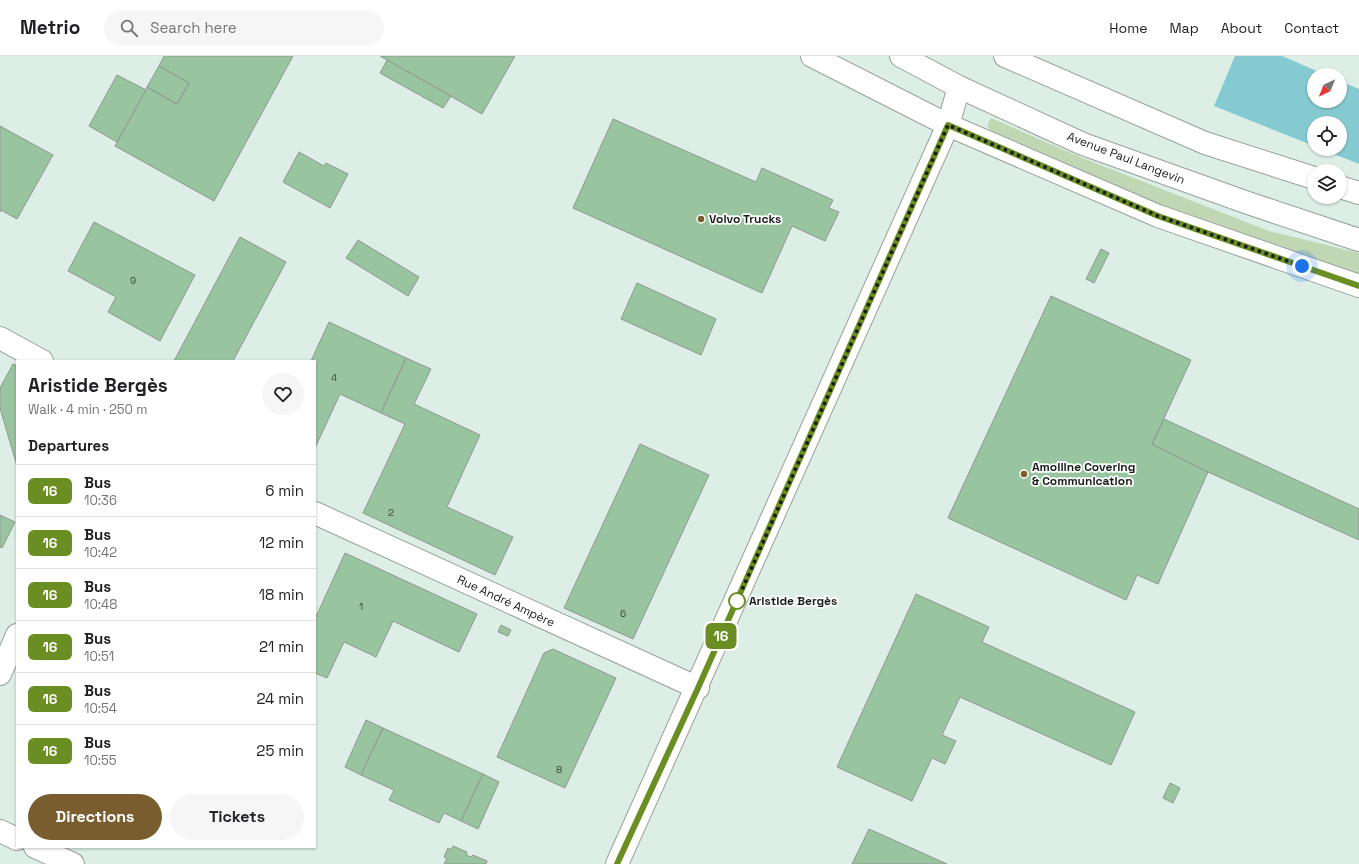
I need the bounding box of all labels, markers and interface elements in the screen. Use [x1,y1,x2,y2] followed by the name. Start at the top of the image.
[104,10,384,46] search box
[20,15,80,40] text: Metrio
[118,17,140,39] icon: search
[150,18,237,37] text: Search here
[1109,19,1147,37] text: Home
[1169,19,1199,37] text: Map
[1221,19,1262,37] text: About
[1284,19,1339,37] text: Contact
[1307,68,1347,108] north arrow
[1307,68,1347,204] map controls
[1307,116,1347,156] button: locate
[1065,128,1187,188] street label: Avenue Paul Langevin
[1307,164,1347,204] button: layers
[709,211,781,227] place label: Volvo Trucks
[696,214,706,224] marker: Volvo Trucks
[1292,256,1312,276] your location
[130,274,136,287] house number: 9
[331,371,337,384] house number: 4
[28,373,168,398] text: Aristide Bergès
[262,373,304,415] button: heart
[28,401,147,418] text: Walk · 4 min · 250 m
[28,436,109,455] text: Departures
[1032,459,1135,489] place label: Amolline Covering & Communication
[1019,469,1029,479] marker: Amolline Covering & Communication
[84,473,111,492] text: Bus
[265,481,304,500] text: 6 min
[43,482,57,500] text: 16
[84,492,117,509] text: 10:36
[388,506,394,519] house number: 2
[84,525,111,544] text: Bus
[259,533,304,552] text: 12 min
[43,534,57,552] text: 16
[84,544,117,561] text: 10:42
[455,571,557,631] street label: Rue André Ampère
[84,577,111,596] text: Bus
[259,585,304,604] text: 18 min
[43,586,57,604] text: 16
[728,592,746,610] marker: Aristide Bergès
[749,593,837,609] place label: Aristide Bergès
[84,596,117,613] text: 10:48
[359,600,363,613] house number: 1
[620,607,626,620] house number: 6
[703,623,739,649] line badge: 16
[714,627,728,645] text: 16
[84,629,111,648] text: Bus
[259,637,304,656] text: 21 min
[43,638,57,656] text: 16
[84,648,114,665] text: 10:51
[84,681,111,700] text: Bus
[256,689,304,708] text: 24 min
[43,690,57,708] text: 16
[84,700,117,717] text: 10:54
[84,733,111,752] text: Bus
[256,741,304,760] text: 25 min
[43,742,57,760] text: 16
[84,752,117,769] text: 10:55
[556,763,562,776] house number: 8
[28,794,162,840] button: Directions
[170,794,304,840] button: Tickets

